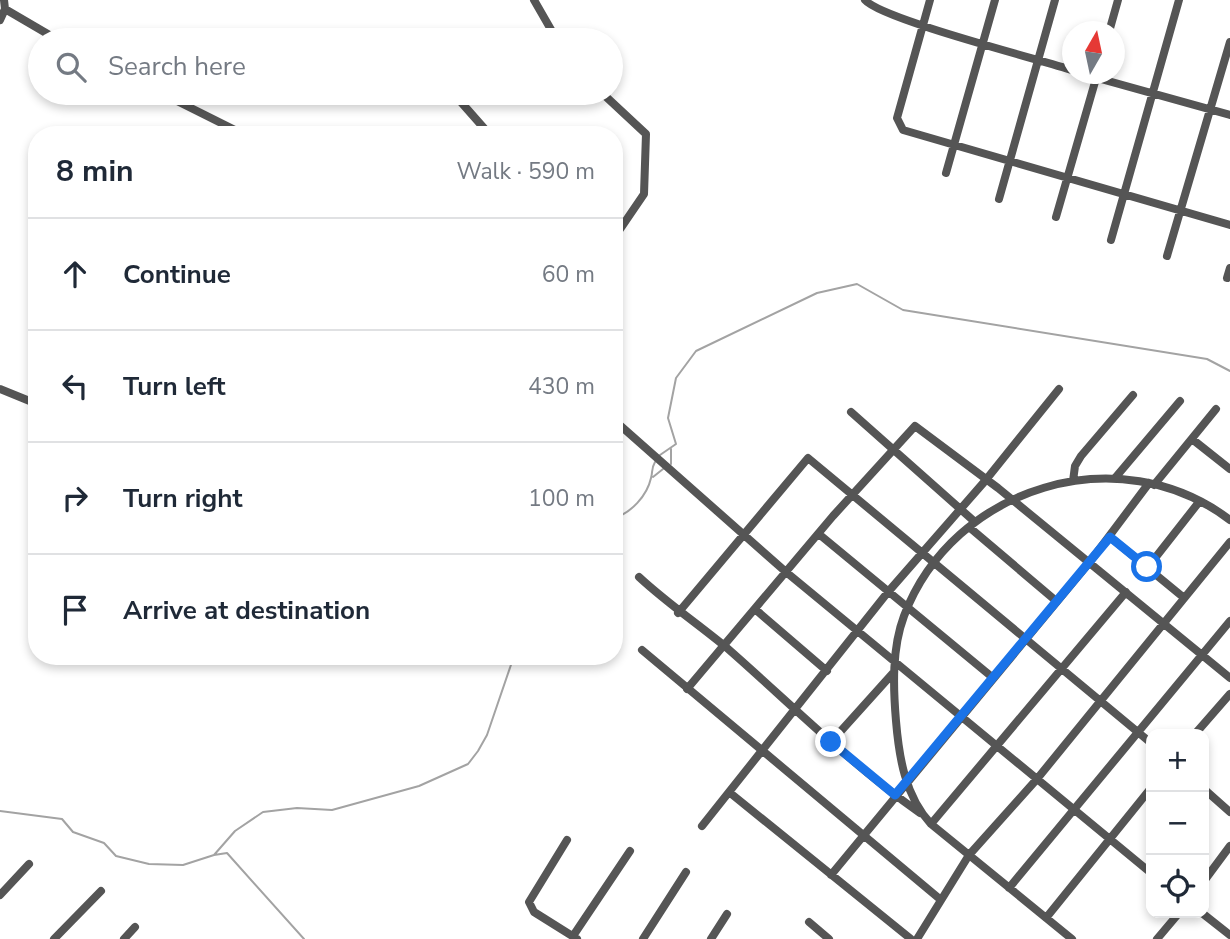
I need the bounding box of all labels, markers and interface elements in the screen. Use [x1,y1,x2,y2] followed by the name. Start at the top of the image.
[1062,21,1125,84] north arrow
[28,28,623,105] search box
[52,48,90,86] icon: search
[108,49,246,84] text: Search here
[56,151,134,192] text: 8 min
[456,156,595,187] text: Walk · 590 m
[56,255,94,293] icon: ahead
[123,257,231,292] text: Continue
[542,259,595,290] text: 60 m
[56,367,94,405] icon: left
[123,369,226,404] text: Turn left
[528,371,595,402] text: 430 m
[56,479,94,517] icon: right
[123,481,242,516] text: Turn right
[528,483,595,514] text: 100 m
[1131,551,1162,582] route start
[56,591,94,629] icon: arrive
[123,593,370,628] text: Arrive at destination
[815,726,846,757] route end
[1146,729,1209,918] map controls
[1146,729,1209,792] button: +
[1146,792,1209,855] button: −
[1146,855,1209,918] button: locate

